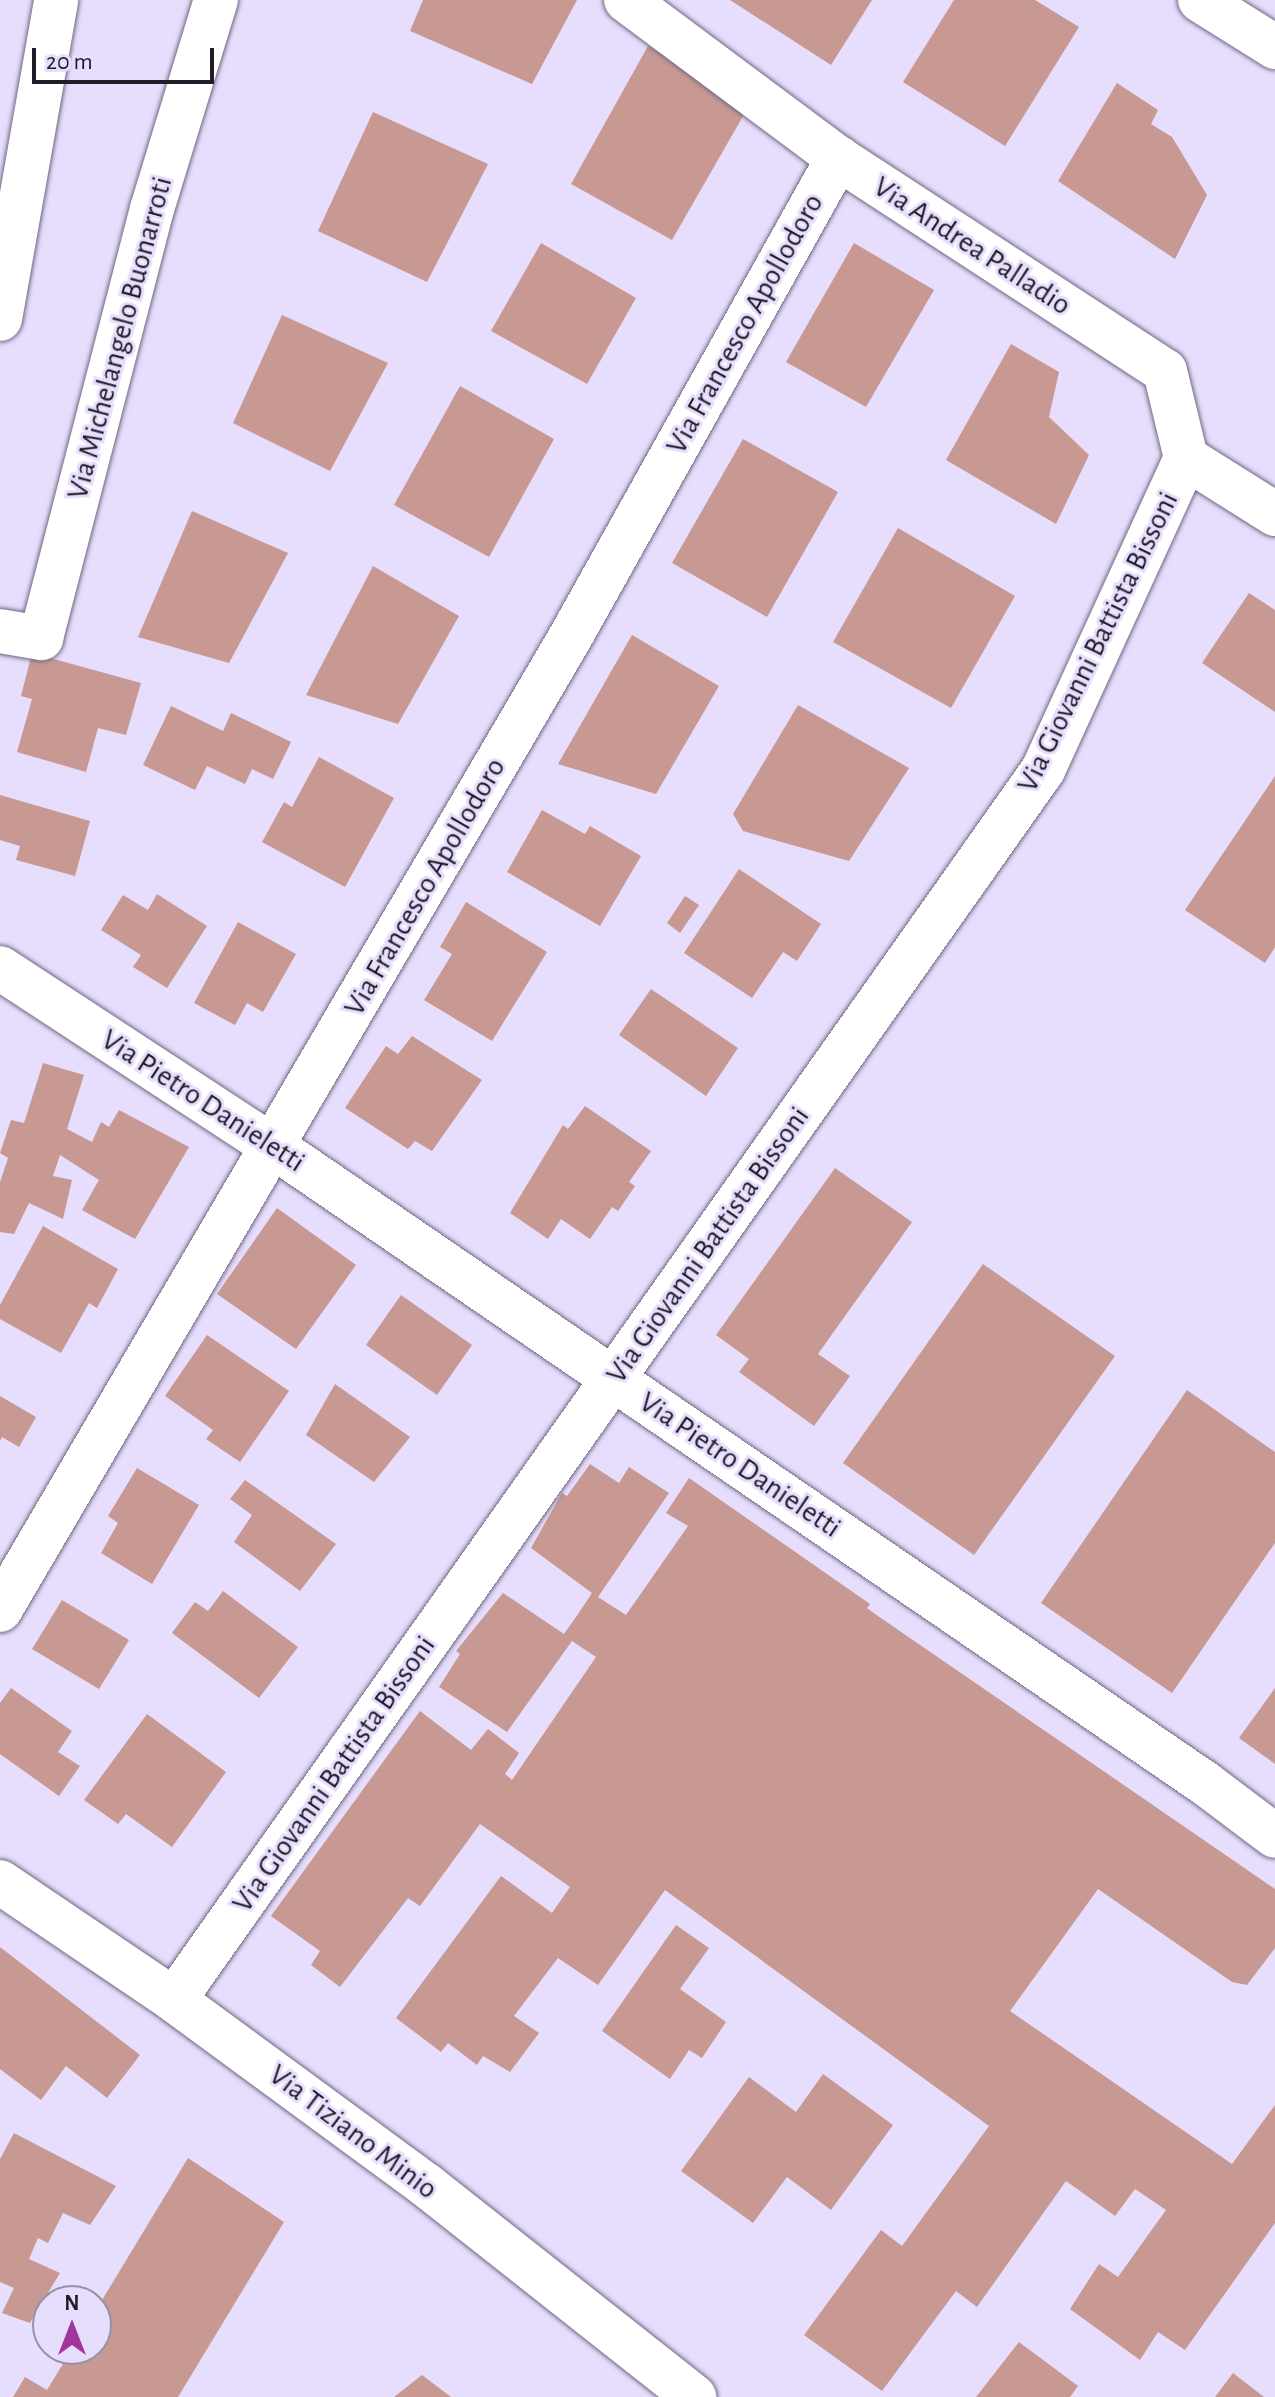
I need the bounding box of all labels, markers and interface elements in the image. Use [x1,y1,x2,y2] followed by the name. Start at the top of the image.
[36,32,218,82] scale bar
[46,50,93,74] text: 20 m
[867,169,1077,323] street label: Via Andrea Palladio
[60,173,180,503] street label: Via Michelangelo Buonarroti
[659,188,831,460] street label: Via Francesco Apollodoro
[1010,486,1186,798] street label: Via Giovanni Battista Bissoni
[336,752,514,1022] street label: Via Francesco Apollodoro
[94,1022,312,1180] street label: Via Pietro Danieletti
[599,1100,817,1390] street label: Via Giovanni Battista Bissoni
[632,1384,848,1546] street label: Via Pietro Danieletti
[225,1629,443,1919] street label: Via Giovanni Battista Bissoni
[262,2057,444,2207] street label: Via Tiziano Minio
[32,2285,112,2365] north arrow
[64,2292,80,2314] text: N

